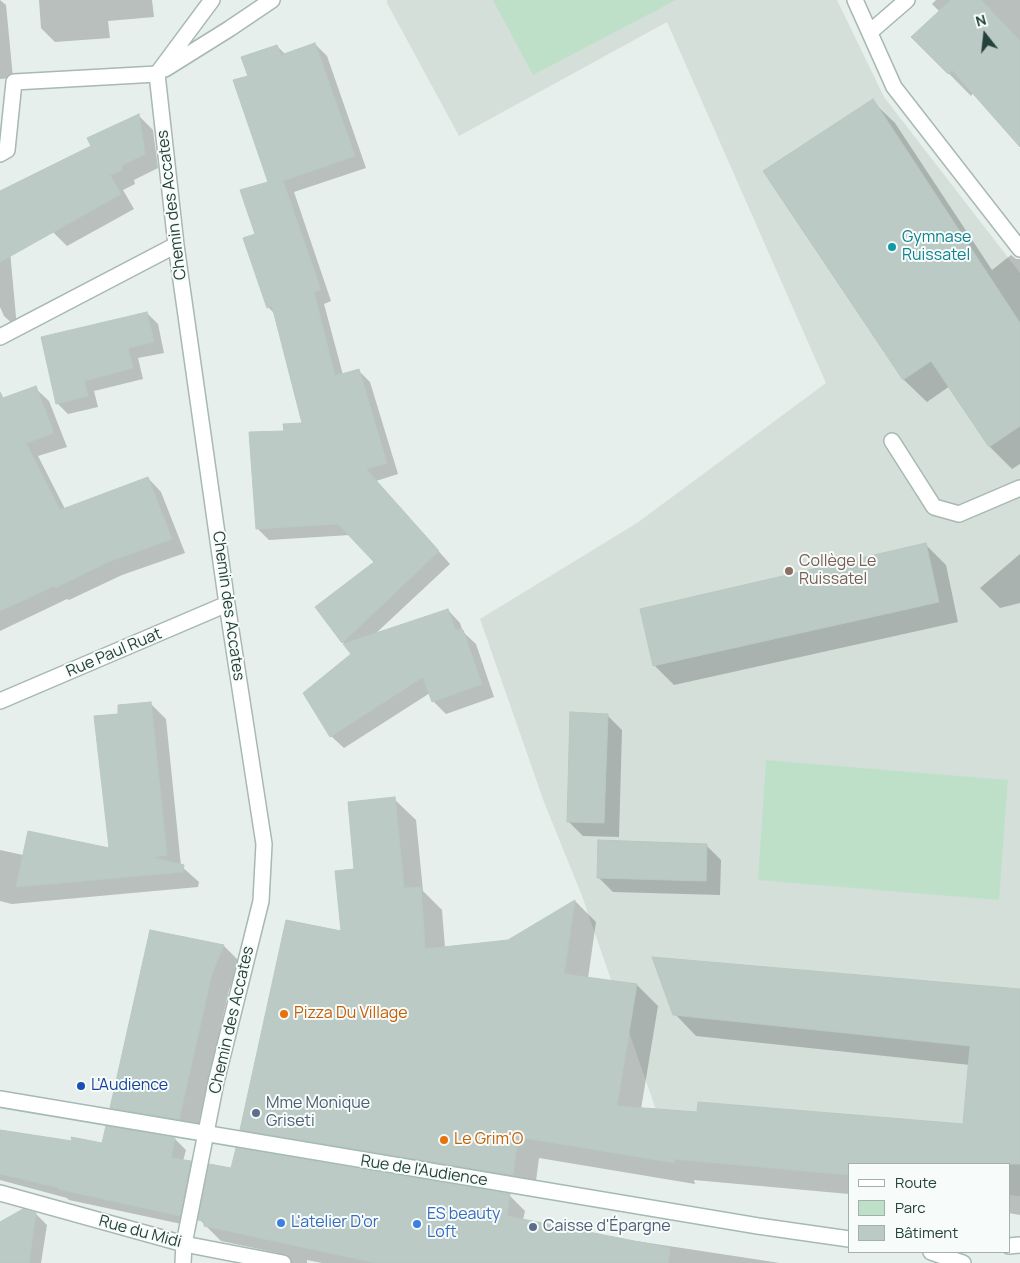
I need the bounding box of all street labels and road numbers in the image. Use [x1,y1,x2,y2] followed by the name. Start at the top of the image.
[153,129,191,281] street label: Chemin des Accates
[208,530,248,682] street label: Chemin des Accates
[63,624,165,682] street label: Rue Paul Ruat
[206,944,258,1096] street label: Chemin des Accates
[359,1151,489,1191] street label: Rue de l'Audience
[97,1212,183,1252] street label: Rue du Midi

